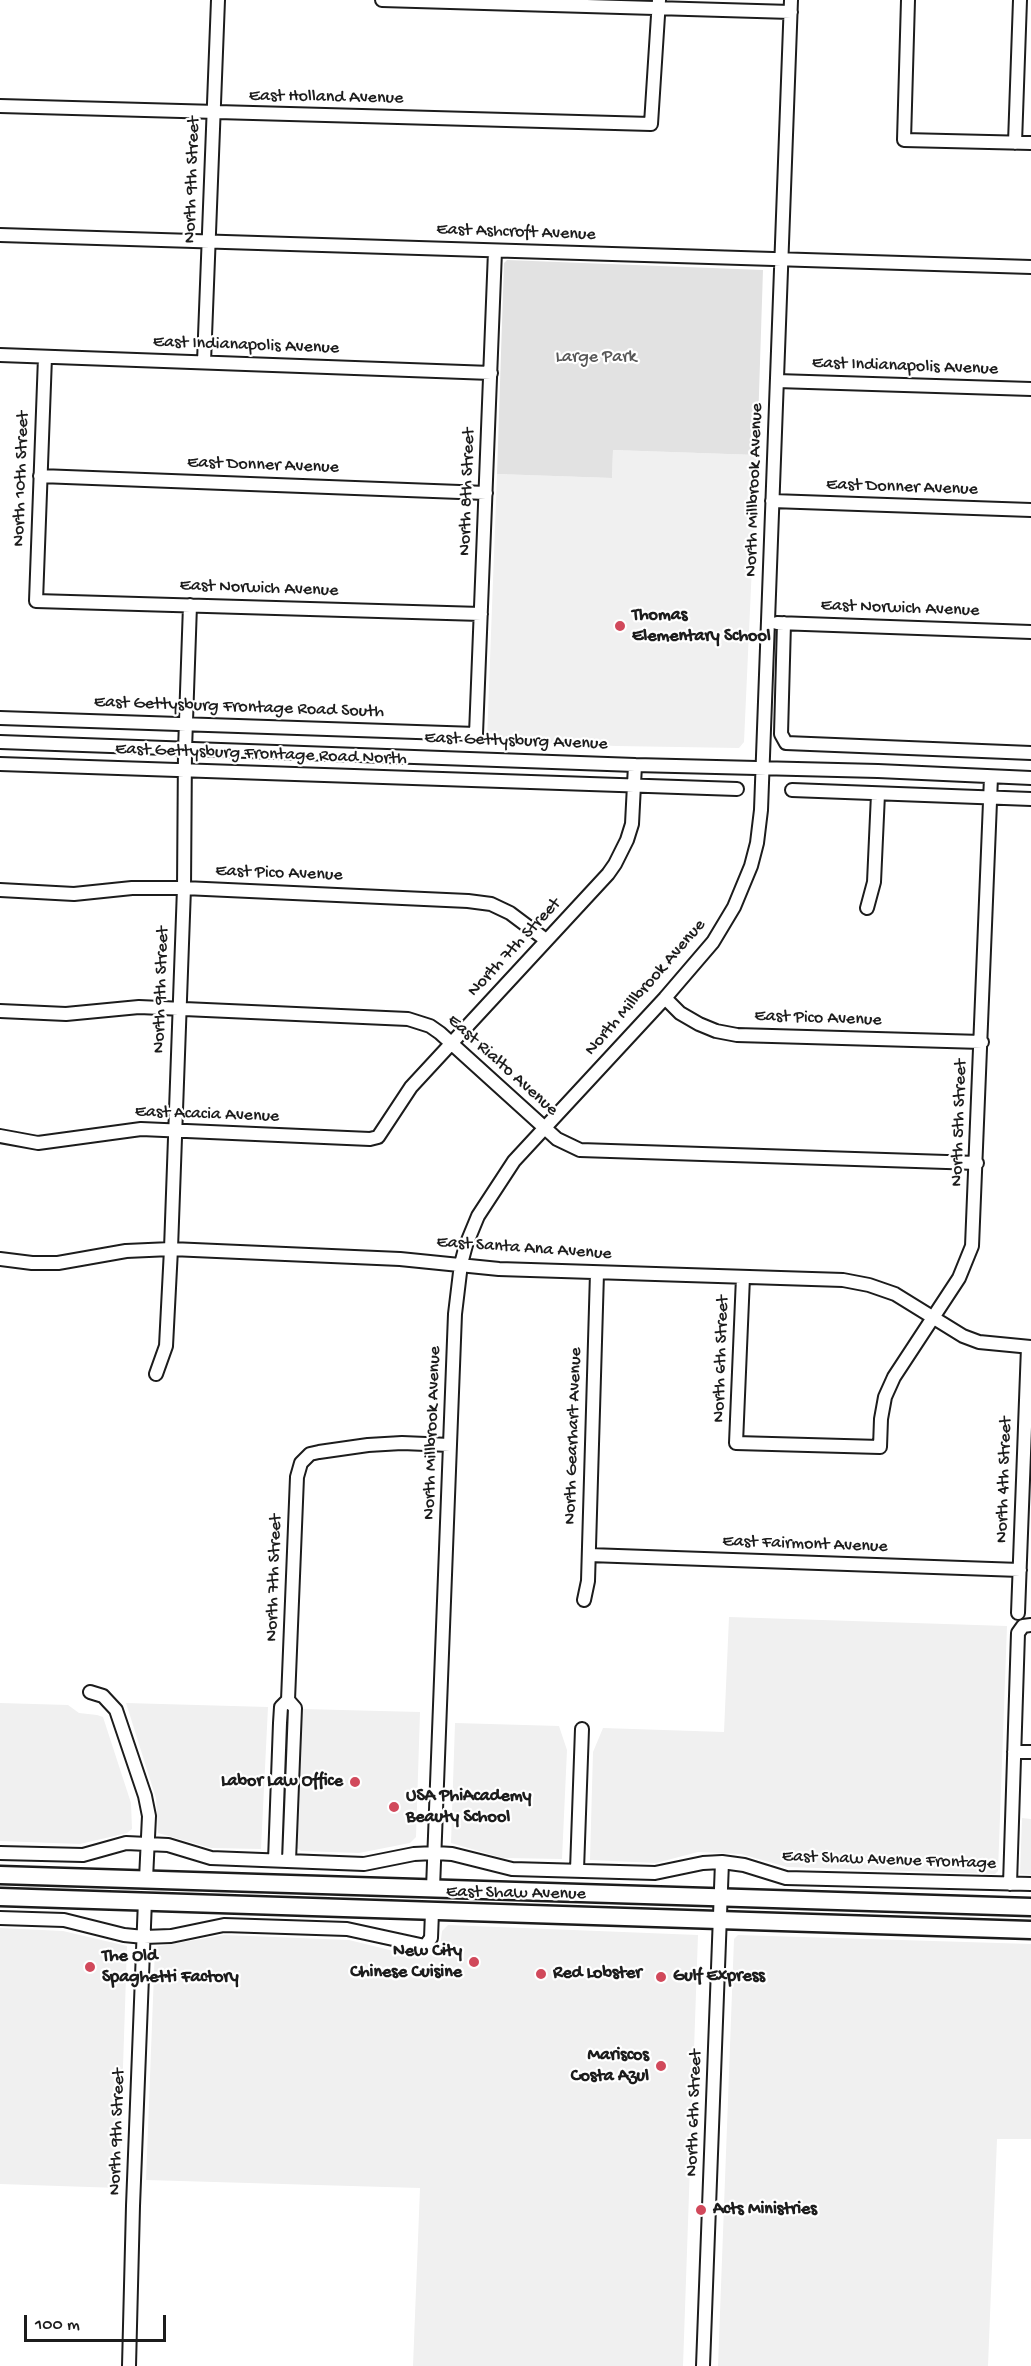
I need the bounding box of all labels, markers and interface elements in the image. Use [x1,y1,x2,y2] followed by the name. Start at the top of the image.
[249,86,403,110] street label: East Holland Avenue
[180,116,206,244] street label: North 9th Street
[436,219,596,247] street label: East Ashcroft Avenue
[152,332,340,360] street label: East Indianapolis Avenue
[555,347,637,369] park label: Large Park
[811,353,999,381] street label: East Indianapolis Avenue
[741,403,769,577] street label: North Millbrook Avenue
[9,411,35,547] street label: North 10th Street
[455,428,481,556] street label: North 8th Street
[187,453,339,479] street label: East Donner Avenue
[826,475,978,501] street label: East Donner Avenue
[179,575,339,603] street label: East Norwich Avenue
[820,595,980,623] street label: East Norwich Avenue
[632,605,771,648] place label: Thomas Elementary School
[613,619,627,633] marker: Thomas Elementary School
[93,692,385,724] street label: East Gettysburg Frontage Road South
[424,728,608,756] street label: East Gettysburg Avenue
[115,739,407,771] street label: East Gettysburg Frontage Road North
[215,861,343,887] street label: East Pico Avenue
[464,894,566,1002] street label: North 7th Street
[581,915,711,1061] street label: North Millbrook Avenue
[149,926,175,1054] street label: North 9th Street
[754,1006,882,1032] street label: East Pico Avenue
[442,1011,562,1121] street label: East Rialto Avenue
[947,1059,973,1187] street label: North 5th Street
[134,1102,280,1128] street label: East Acacia Avenue
[436,1232,612,1266] street label: East Santa Ana Avenue
[709,1295,735,1423] street label: North 6th Street
[419,1346,447,1520] street label: North Millbrook Avenue
[560,1347,588,1525] street label: North Gearhart Avenue
[992,1416,1018,1544] street label: North 4th Street
[262,1514,288,1642] street label: North 7th Street
[722,1531,888,1559] street label: East Fairmont Avenue
[221,1771,343,1793] place label: Labor Law Office
[348,1775,362,1789] marker: Labor Law Office
[406,1786,531,1828] place label: USA PhiAcademy Beauty School
[387,1800,401,1814] marker: USA PhiAcademy Beauty School
[781,1846,997,1876] street label: East Shaw Avenue Frontage
[446,1882,586,1906] street label: East Shaw Avenue
[350,1941,462,1984] place label: New City Chinese Cuisine
[102,1946,239,1988] place label: The Old Spaghetti Factory
[467,1955,481,1969] marker: New City Chinese Cuisine
[83,1960,97,1974] marker: The Old Spaghetti Factory
[553,1963,642,1985] place label: Red Lobster
[673,1966,765,1988] place label: Gulf Express
[534,1967,548,1981] marker: Red Lobster
[654,1970,668,1984] marker: Gulf Express
[571,2045,649,2088] place label: Mariscos Costa Azul
[682,2049,708,2177] street label: North 6th Street
[654,2059,668,2073] marker: Mariscos Costa Azul
[105,2068,131,2196] street label: North 9th Street
[713,2199,817,2221] place label: Acts Ministries
[694,2203,708,2217] marker: Acts Ministries
[27,2303,170,2341] scale bar
[35,2315,80,2336] text: 100 m

